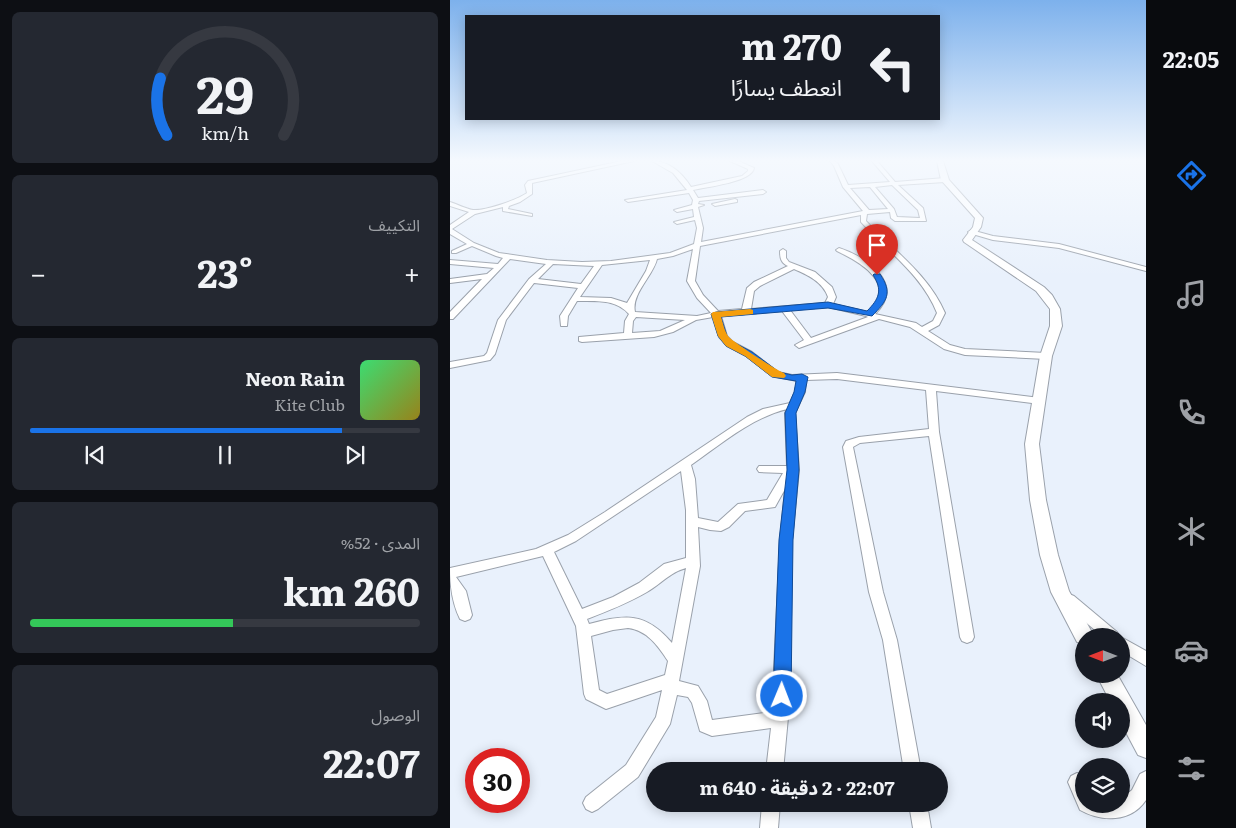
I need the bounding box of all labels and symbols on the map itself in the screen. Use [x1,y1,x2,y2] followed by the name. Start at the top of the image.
[856,224,898,275] pin
[1075,628,1130,682] north arrow
[755,669,807,721] position arrow
[465,748,530,813] speed limit sign: 30

